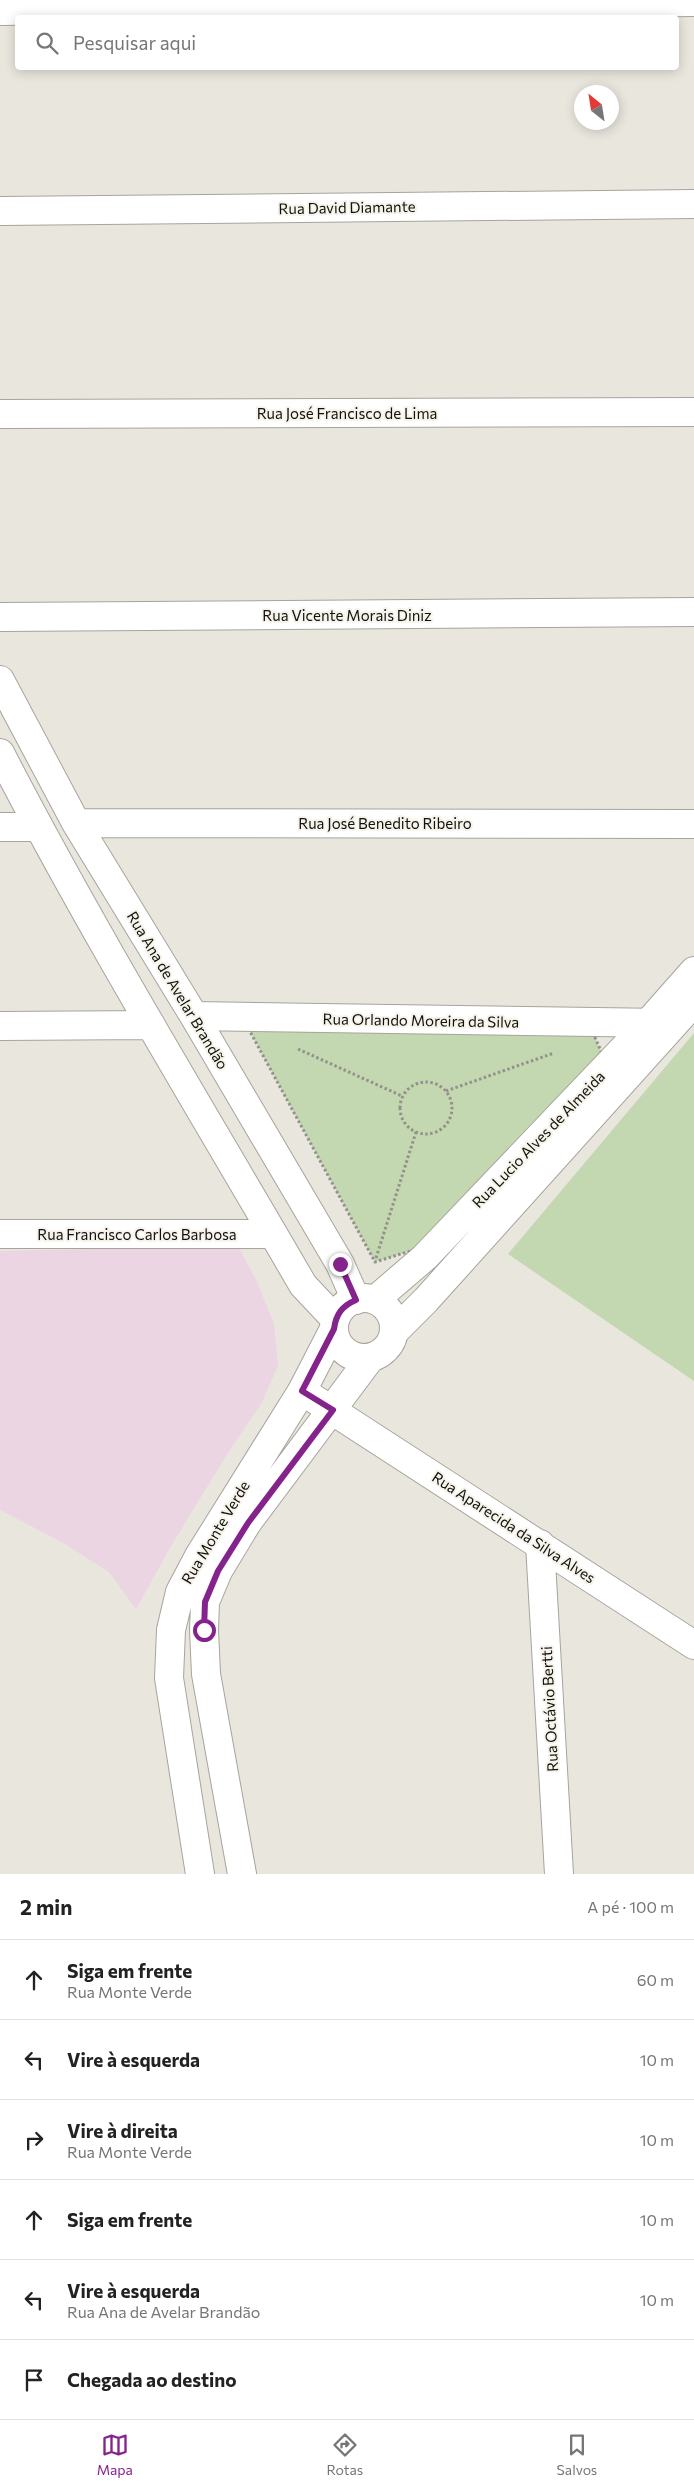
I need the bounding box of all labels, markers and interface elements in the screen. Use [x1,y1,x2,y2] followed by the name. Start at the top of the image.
[15,15,679,70] search box
[33,29,61,57] icon: search
[73,31,196,54] text: Pesquisar aqui
[574,85,619,130] north arrow
[278,197,416,217] street label: Rua David Diamante
[257,404,437,422] street label: Rua José Francisco de Lima
[262,606,432,624] street label: Rua Vicente Morais Diniz
[298,814,472,832] street label: Rua José Benedito Ribeiro
[124,908,232,1072] street label: Rua Ana de Avelar Brandão
[323,1009,519,1031] street label: Rua Orlando Moreira da Silva
[468,1067,608,1211] street label: Rua Lucio Alves de Almeida
[37,1225,237,1243] street label: Rua Francisco Carlos Barbosa
[329,1253,352,1276] route end
[429,1467,599,1587] street label: Rua Aparecida da Silva Alves
[177,1477,253,1587] street label: Rua Monte Verde
[193,1619,216,1642] route start
[537,1646,561,1772] street label: Rua Octávio Bertti
[20,1894,72,1919] text: 2 min
[587,1897,674,1916] text: A pé · 100 m
[67,1959,192,1982] text: Siga em frente
[20,1966,48,1994] icon: ahead
[637,1970,674,1989] text: 60 m
[67,1982,192,2001] text: Rua Monte Verde
[20,2046,48,2074] icon: left
[67,2048,200,2071] text: Vire à esquerda
[640,2050,674,2069] text: 10 m
[67,2119,178,2142] text: Vire à direita
[20,2126,48,2154] icon: right
[640,2130,674,2149] text: 10 m
[67,2142,192,2161] text: Rua Monte Verde
[20,2206,48,2234] icon: ahead
[67,2208,192,2231] text: Siga em frente
[640,2210,674,2229] text: 10 m
[67,2279,200,2302] text: Vire à esquerda
[20,2286,48,2314] icon: left
[640,2290,674,2309] text: 10 m
[67,2302,260,2321] text: Rua Ana de Avelar Brandão
[20,2366,48,2394] icon: arrive
[67,2368,237,2391] text: Chegada ao destino
[97,2431,133,2478] tab: Mapa
[326,2431,363,2478] tab: Rotas
[557,2431,597,2478] tab: Salvos

